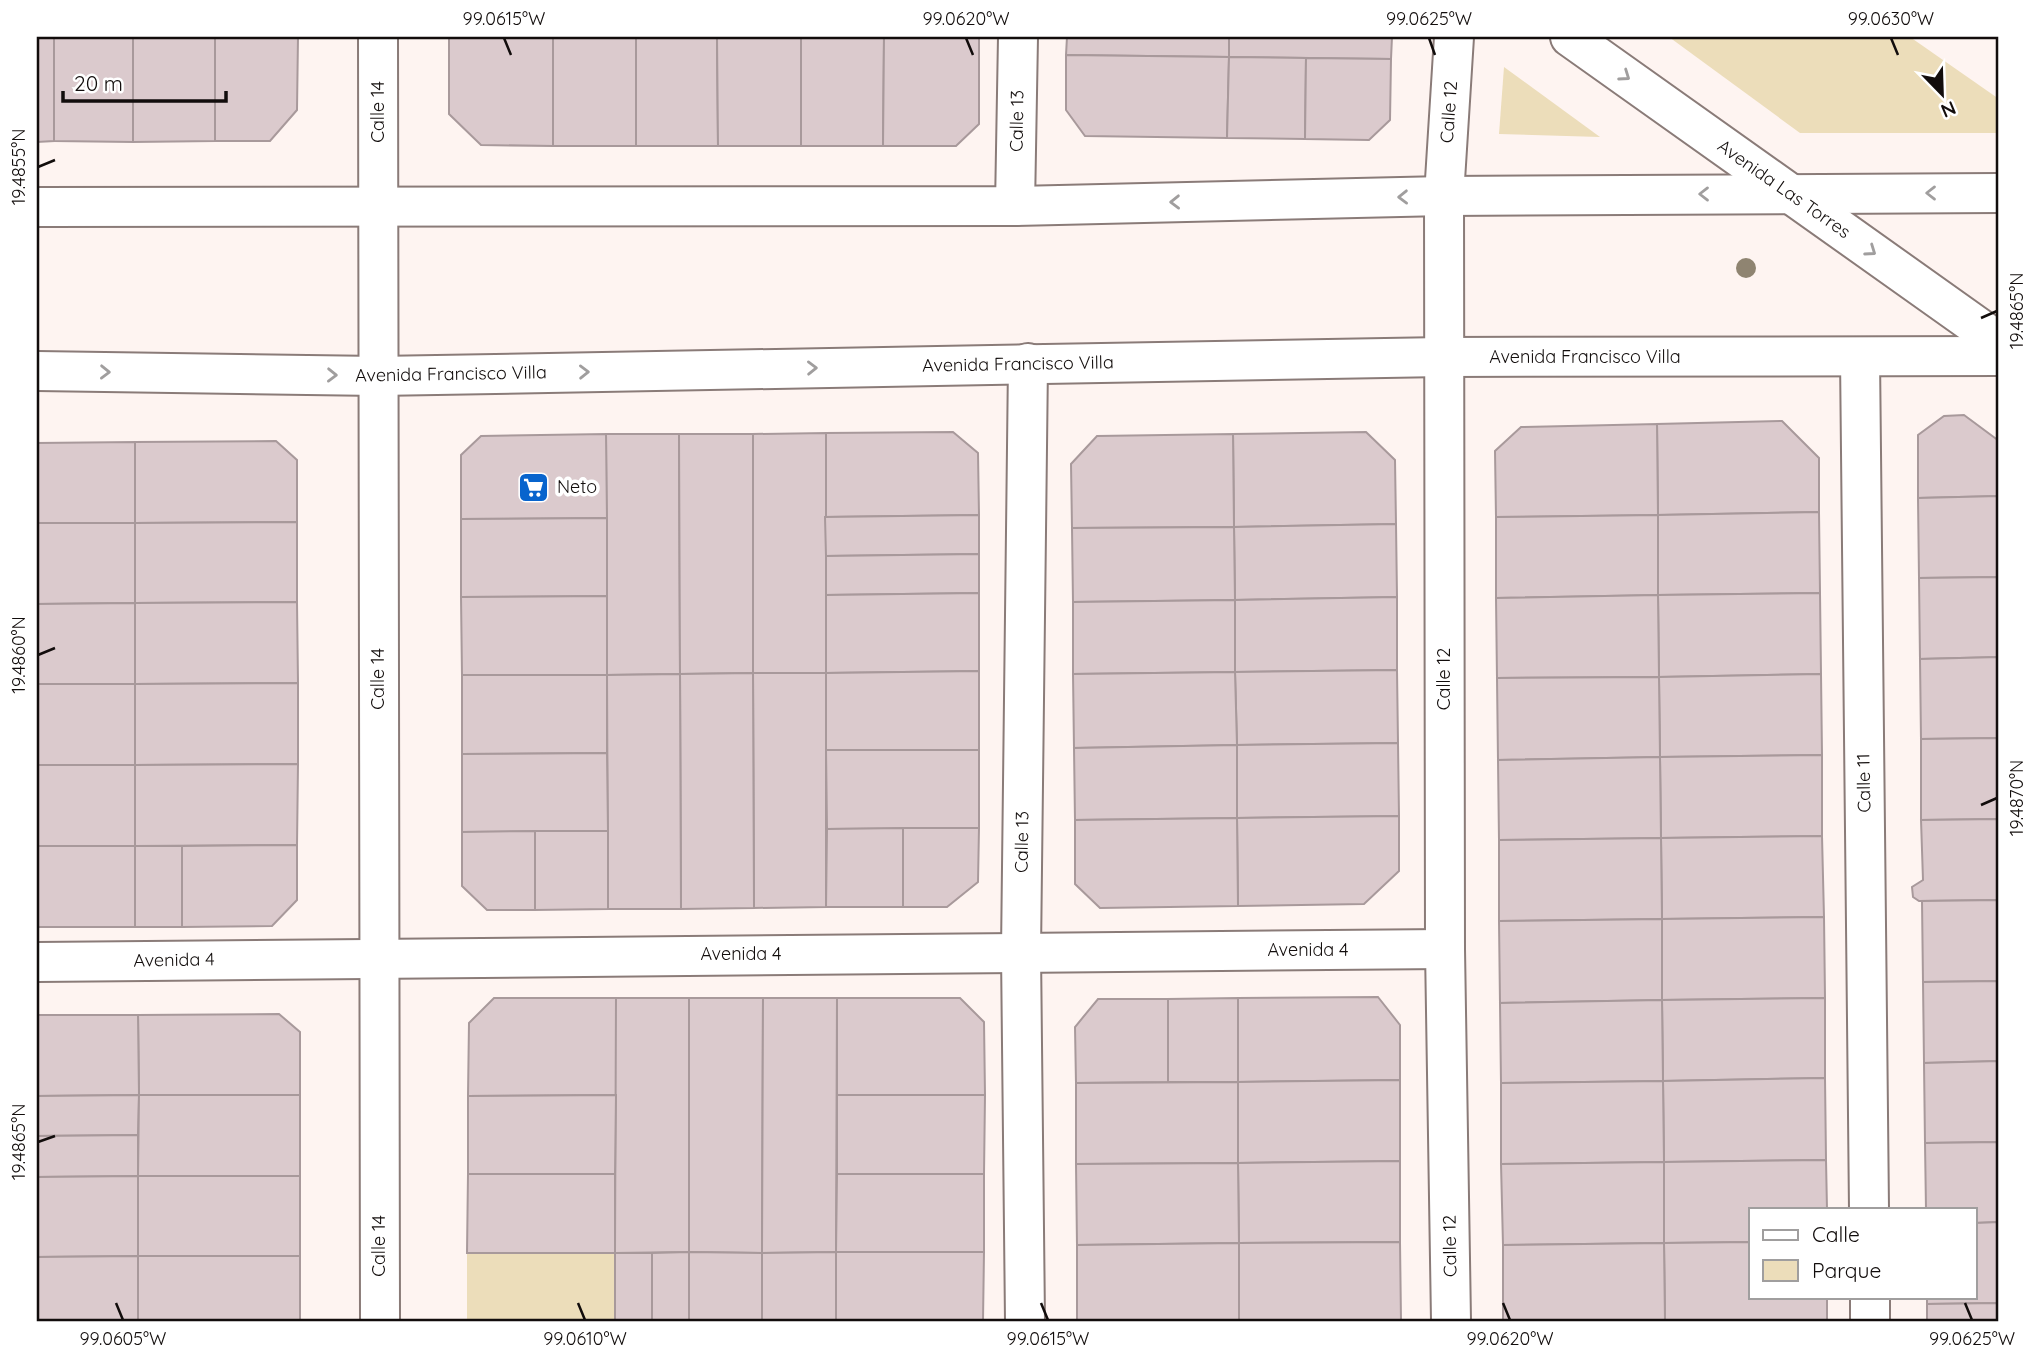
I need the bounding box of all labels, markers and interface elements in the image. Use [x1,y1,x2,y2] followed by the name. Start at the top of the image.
[463,7,545,30] text: 99.0615°W
[922,7,1010,30] text: 99.0620°W
[1386,7,1472,30] text: 99.0625°W
[1848,7,1934,30] text: 99.0630°W
[63,60,226,104] scale bar
[1906,60,1976,130] north arrow
[1617,68,1630,80] one-way arrow
[74,70,123,96] text: 20 m
[1435,80,1462,144] street label: Calle 12
[366,81,389,143] street label: Calle 14
[1004,90,1029,152] street label: Calle 13
[1938,96,1960,123] text: N
[7,129,30,205] text: 19.4855°N
[1713,134,1855,243] street label: Avenida Las Torres
[1925,185,1936,201] one-way arrow
[1698,187,1709,202] one-way arrow
[1397,189,1407,205] one-way arrow
[1169,195,1180,210] one-way arrow
[1863,243,1876,255] one-way arrow
[2005,273,2028,349] text: 19.4865°N
[1489,345,1681,368] street label: Avenida Francisco Villa
[922,350,1114,377] street label: Avenida Francisco Villa
[355,360,547,387] street label: Avenida Francisco Villa
[807,360,818,375] one-way arrow
[100,364,111,380] one-way arrow
[580,364,590,380] one-way arrow
[327,368,338,383] one-way arrow
[517,470,551,504] supermarket icon: Neto
[557,475,597,498] place label: Neto
[7,616,30,694] text: 19.4860°N
[366,648,389,710] street label: Calle 14
[1432,648,1455,710] street label: Calle 12
[1851,753,1876,813] street label: Calle 11
[2005,760,2028,836] text: 19.4870°N
[1009,811,1034,873] street label: Calle 13
[1267,938,1349,961] street label: Avenida 4
[700,942,782,965] street label: Avenida 4
[133,947,215,972] street label: Avenida 4
[7,1104,30,1180] text: 19.4865°N
[1749,1208,1976,1298] legend
[367,1215,390,1277] street label: Calle 14
[1437,1215,1462,1277] street label: Calle 12
[1812,1221,1860,1247] text: Calle
[1812,1257,1881,1283] text: Parque
[80,1327,166,1350] text: 99.0605°W
[543,1327,627,1350] text: 99.0610°W
[1007,1327,1089,1350] text: 99.0615°W
[1466,1327,1554,1350] text: 99.0620°W
[1929,1327,2015,1350] text: 99.0625°W

